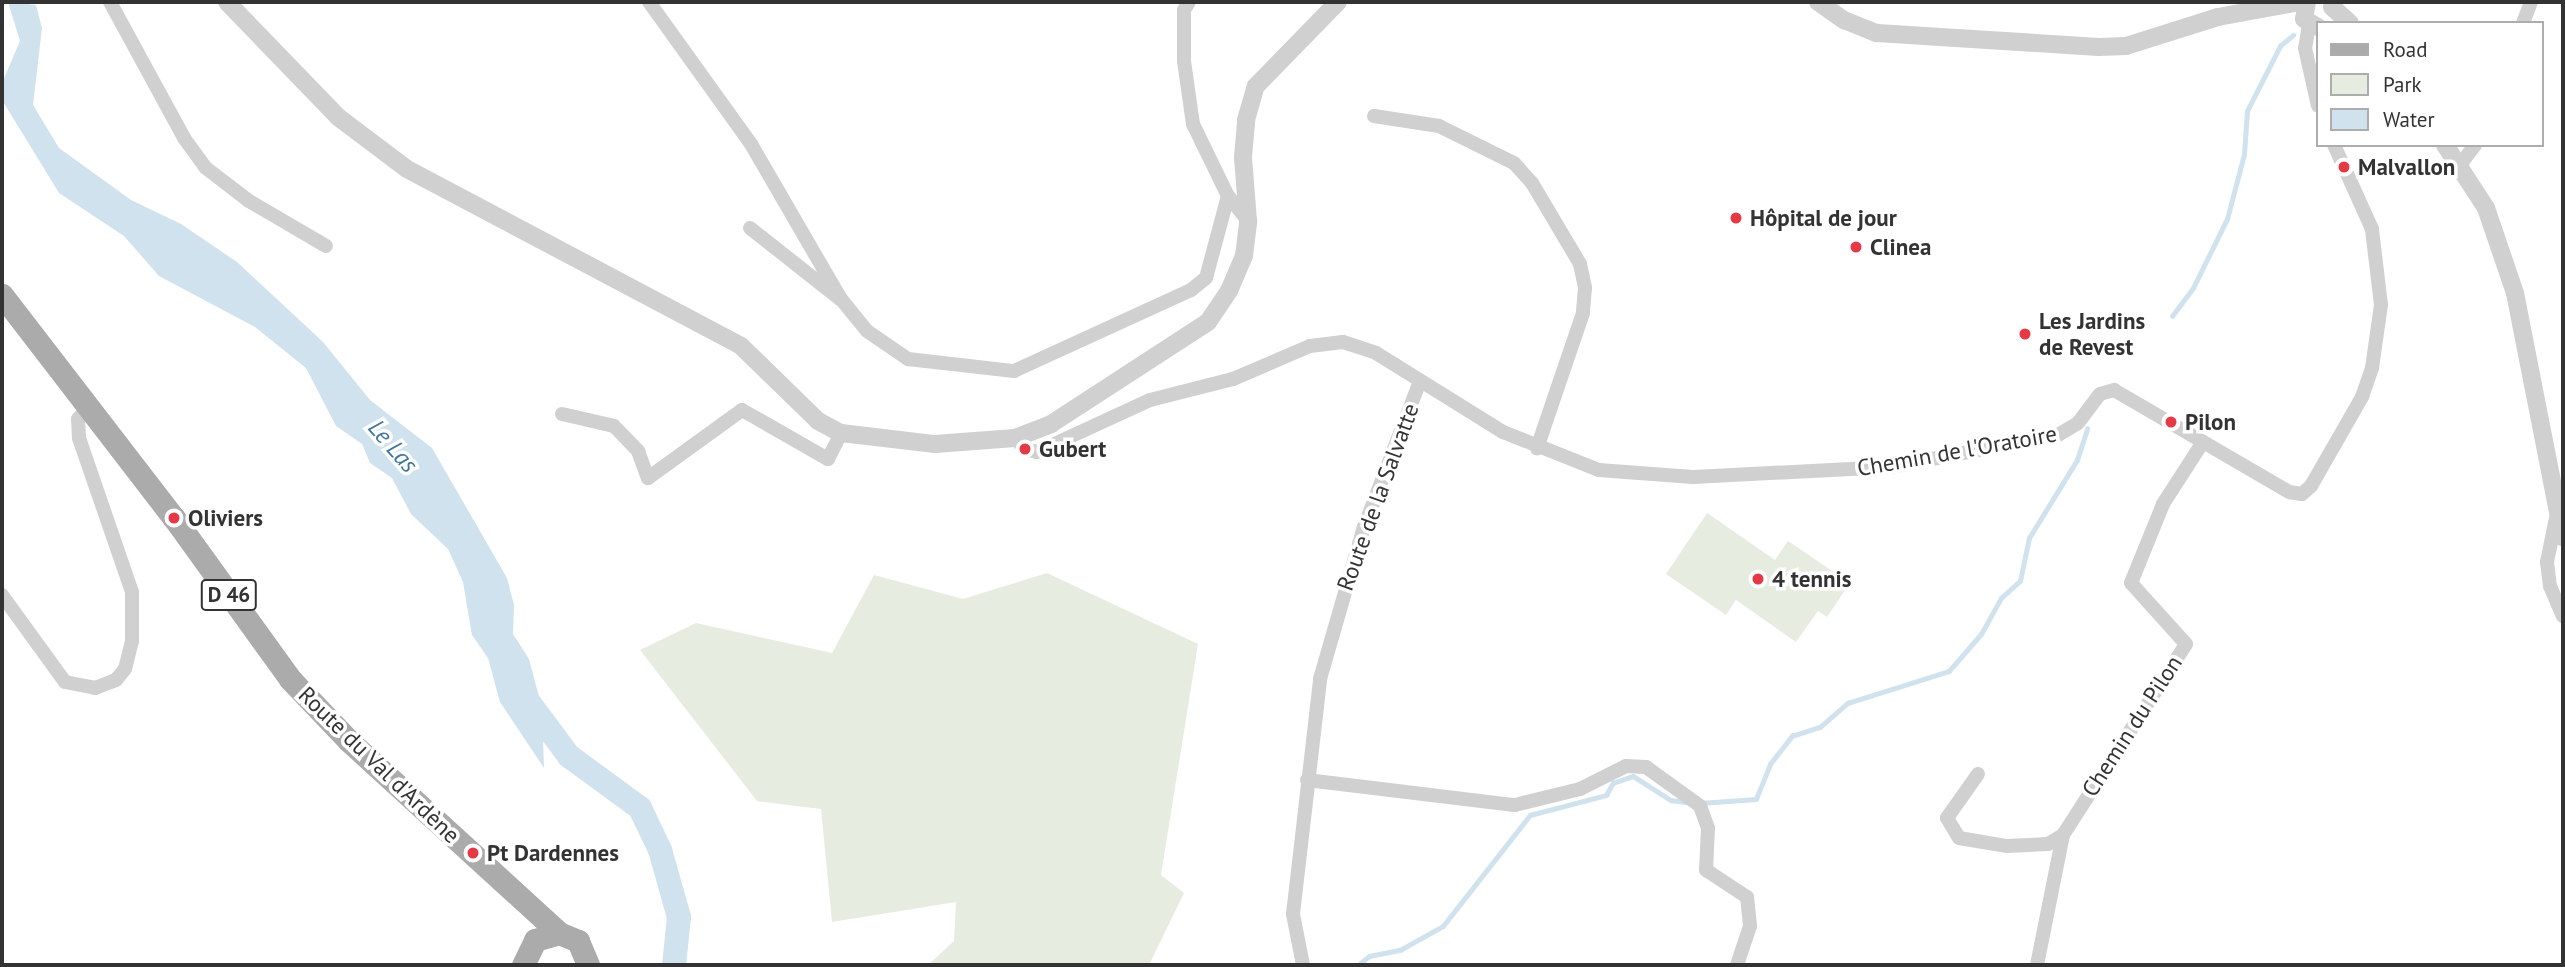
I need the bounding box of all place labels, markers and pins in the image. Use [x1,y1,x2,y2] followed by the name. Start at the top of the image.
[2358,153,2455,181] place label: Malvallon
[2336,159,2352,175] marker: Malvallon
[1750,204,1897,232] place label: Hôpital de jour
[1728,210,1744,226] marker: Hôpital de jour
[1870,233,1931,261] place label: Clinea
[1848,239,1864,255] marker: Clinea
[2039,307,2145,361] place label: Les Jardins de Revest
[2017,326,2033,342] marker: Les Jardins de Revest
[2185,408,2236,436] place label: Pilon
[2163,414,2179,430] marker: Pilon
[1039,435,1106,463] place label: Gubert
[1017,441,1033,457] marker: Gubert
[188,504,263,532] place label: Oliviers
[166,510,182,526] marker: Oliviers
[1772,565,1851,593] place label: 4 tennis
[1750,571,1766,587] marker: 4 tennis
[487,839,619,867] place label: Pt Dardennes
[465,845,481,861] marker: Pt Dardennes

